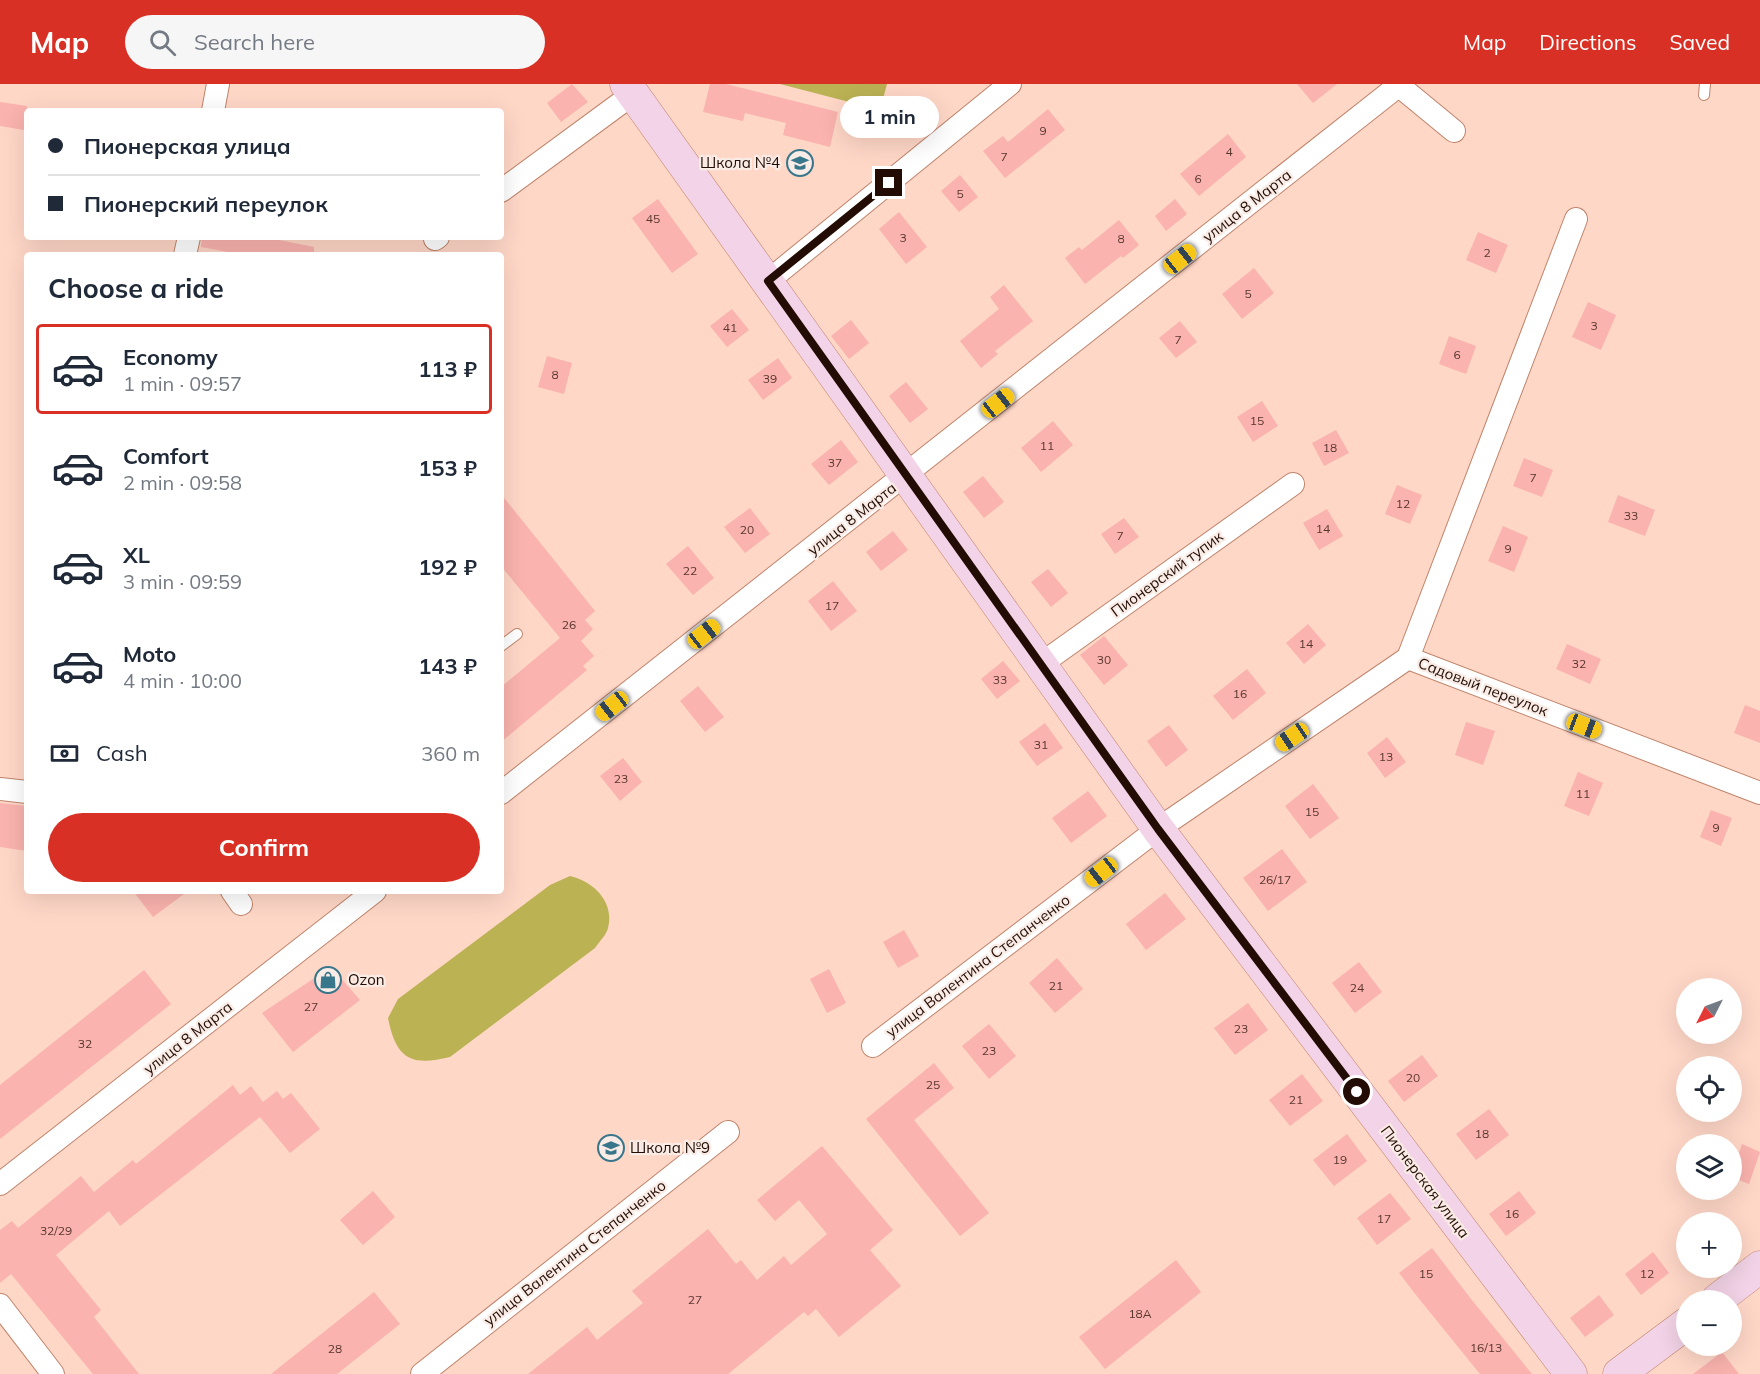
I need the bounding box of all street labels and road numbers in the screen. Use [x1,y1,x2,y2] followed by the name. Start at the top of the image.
[1198,165,1295,246] street label: улица 8 Марта
[803,478,900,559] street label: улица 8 Марта
[1107,526,1227,621] street label: Пионерский тупик
[1416,653,1552,720] street label: Садовый переулок
[882,890,1074,1041] street label: улица Валентина Степанченко
[139,997,236,1078] street label: улица 8 Марта
[1377,1122,1474,1242] street label: Пионерская улица
[480,1176,669,1330] street label: улица Валентина Степанченко

